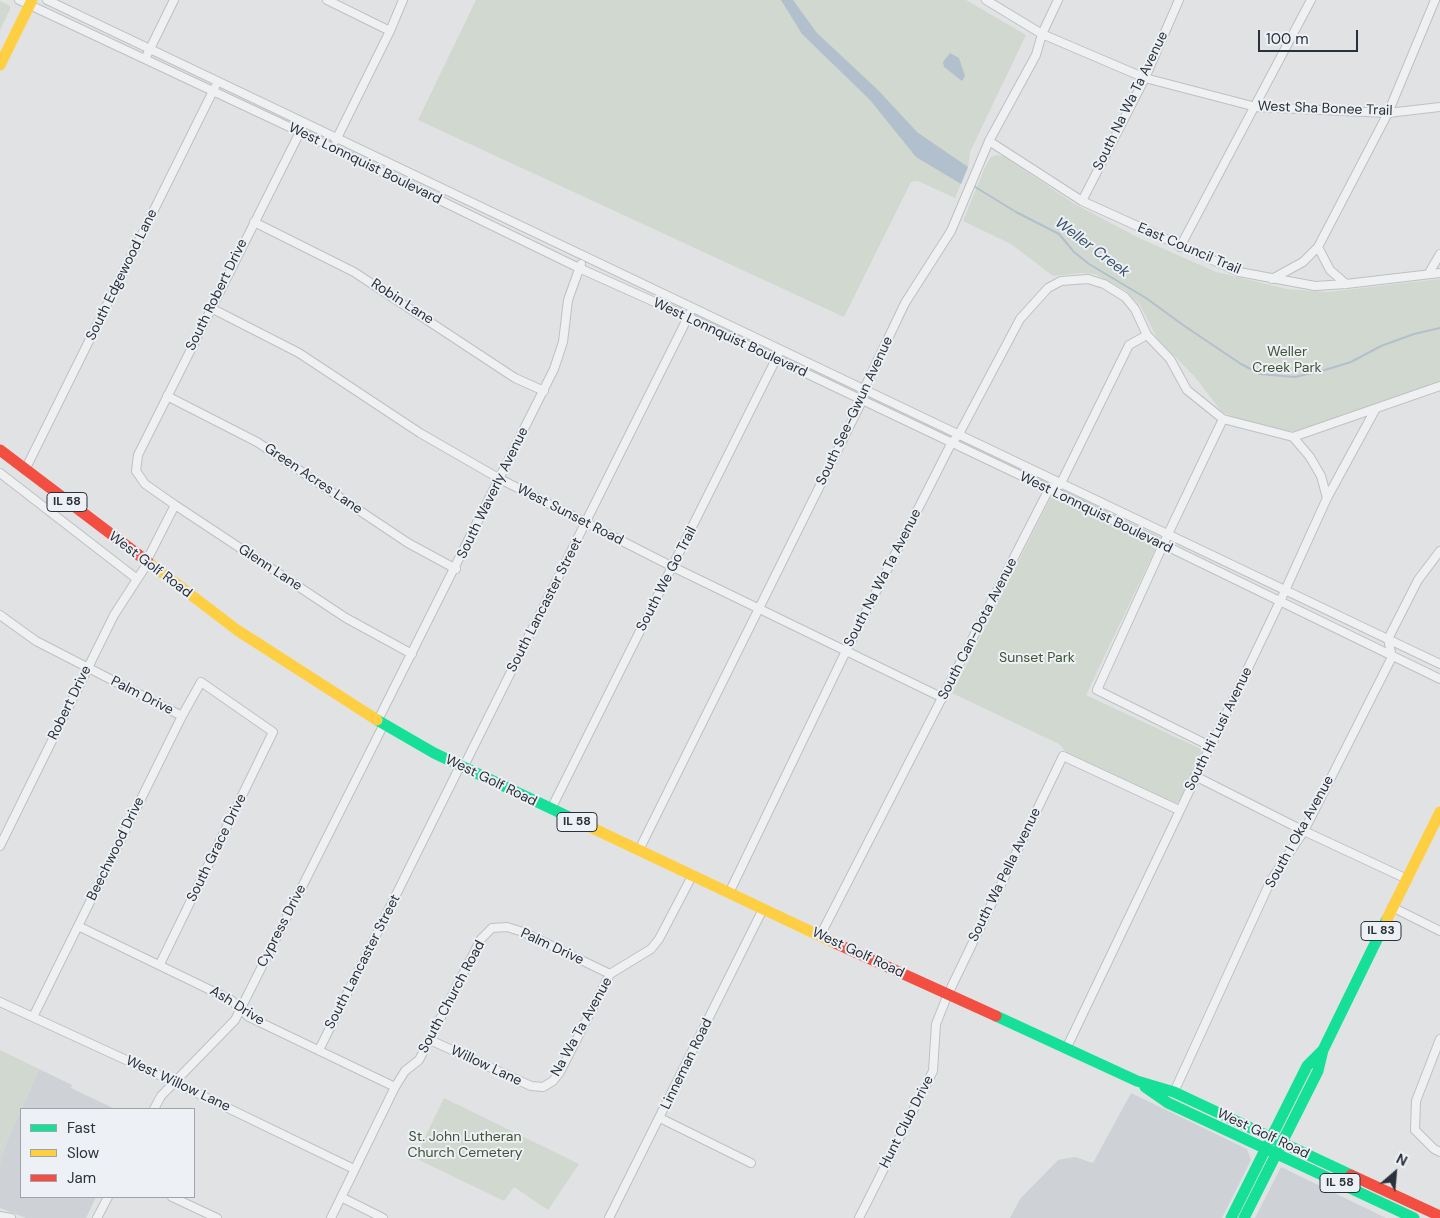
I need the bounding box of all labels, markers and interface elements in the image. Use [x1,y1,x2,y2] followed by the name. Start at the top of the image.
[1260,20,1360,52] scale bar
[1090,29,1172,173] street label: South Na Wa Ta Avenue
[1266,29,1309,49] text: 100 m
[1257,98,1393,120] street label: West Sha Bonee Trail
[286,120,444,208] street label: West Lonnquist Boulevard
[83,207,161,343] street label: South Edgewood Lane
[1051,214,1133,282] water label: Weller Creek
[1135,220,1243,278] street label: East Council Trail
[183,236,251,354] street label: South Robert Drive
[368,276,436,328] street label: Robin Lane
[650,295,810,381] street label: West Lonnquist Boulevard
[813,334,897,488] street label: South See-Gwun Avenue
[1252,344,1322,377] park label: Weller Creek Park
[454,424,532,562] street label: South Waverly Avenue
[261,440,365,518] street label: Green Acres Lane
[1017,469,1175,557] street label: West Lonnquist Boulevard
[514,481,626,549] street label: West Sunset Road
[47,492,87,512] road number: IL 58
[841,506,925,650] street label: South Na Wa Ta Avenue
[633,524,701,634] street label: South We Go Trail
[105,528,195,602] street label: West Golf Road
[504,535,586,675] street label: South Lancaster Street
[235,541,305,595] street label: Glenn Lane
[935,555,1021,703] street label: South Can-Dota Avenue
[999,650,1075,666] park label: Sunset Park
[45,663,95,743] street label: Robert Drive
[1182,664,1256,794] street label: South Hi Lusi Avenue
[108,673,176,719] street label: Palm Drive
[442,752,540,810] street label: West Golf Road
[1262,773,1338,891] street label: South I Oka Avenue
[184,791,250,905] street label: South Grace Drive
[84,795,148,903] street label: Beechwood Drive
[965,805,1045,945] street label: South Wa Pella Avenue
[557,812,597,832] road number: IL 58
[254,882,310,970] street label: Cypress Drive
[322,892,404,1032] street label: South Lancaster Street
[1361,921,1401,940] road number: IL 83
[809,924,907,982] street label: West Golf Road
[518,925,586,969] street label: Palm Drive
[415,938,489,1056] street label: South Church Road
[548,974,616,1080] street label: Na Wa Ta Avenue
[207,983,267,1029] street label: Ash Drive
[658,1016,716,1112] street label: Linneman Road
[448,1042,524,1090] street label: Willow Lane
[123,1052,233,1116] street label: West Willow Lane
[876,1073,938,1171] street label: Hunt Club Drive
[1214,1105,1312,1163] street label: West Golf Road
[20,1108,195,1198] legend
[67,1118,96,1138] text: Fast
[407,1129,523,1162] park label: St. John Lutheran Church Cemetery
[67,1143,99,1163] text: Slow
[1370,1148,1420,1198] north arrow
[1393,1149,1410,1170] text: N
[67,1168,96,1188] text: Jam
[1320,1174,1360,1192] road number: IL 58

